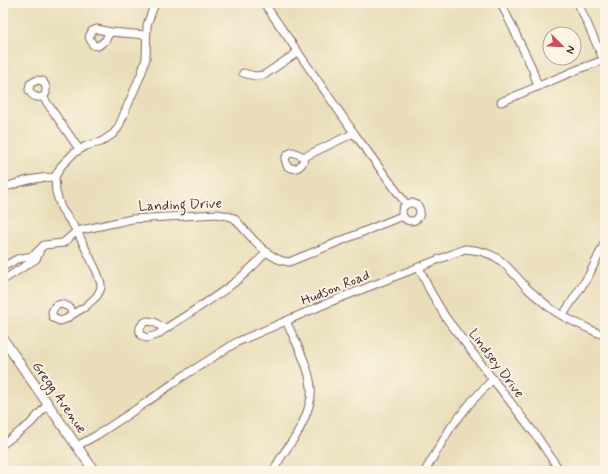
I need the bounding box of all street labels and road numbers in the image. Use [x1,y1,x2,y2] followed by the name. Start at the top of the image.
[138,195,222,217] street label: Landing Drive
[298,266,372,310] street label: Hudson Road
[464,325,528,402] street label: Lindsey Drive
[27,358,91,438] street label: Gregg Avenue

